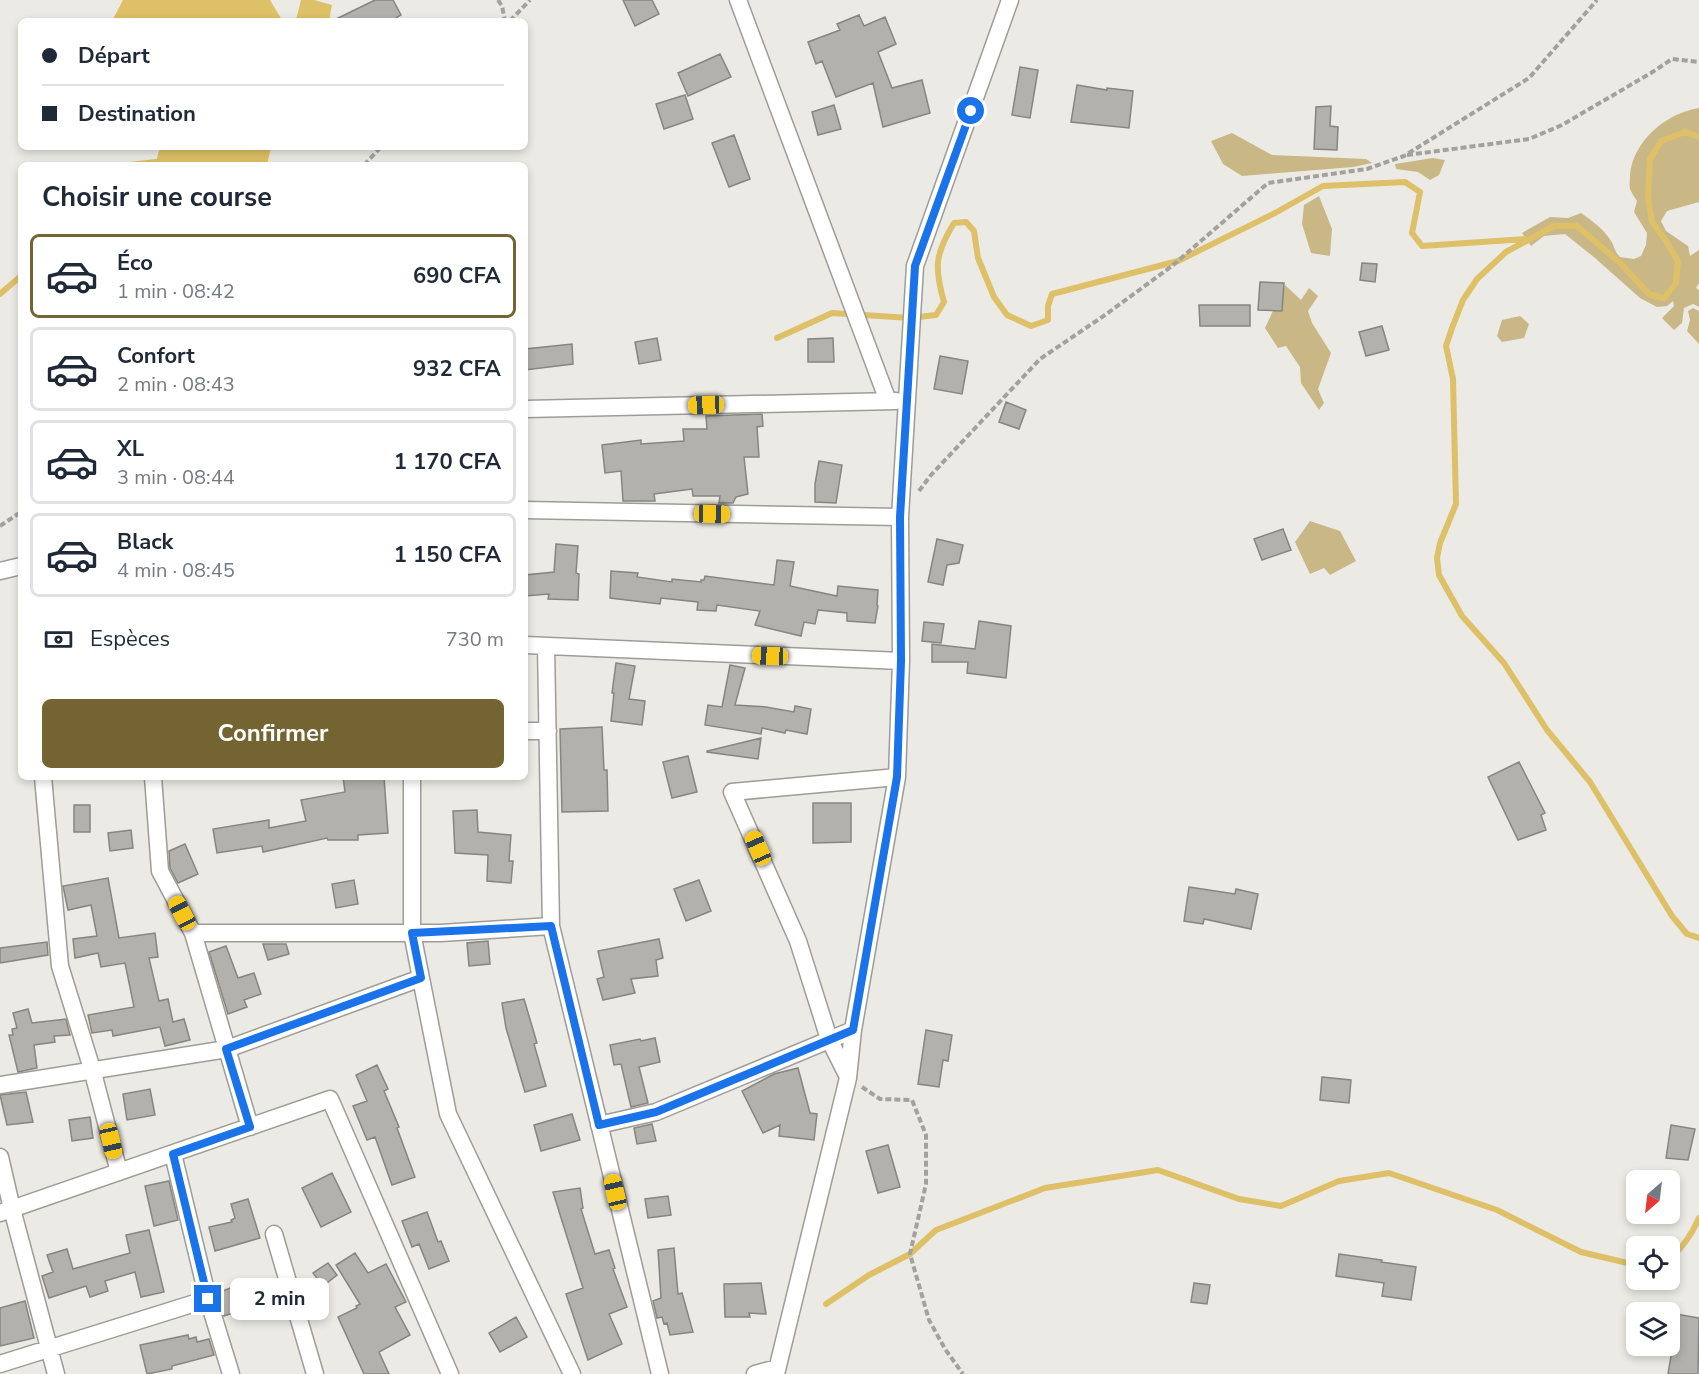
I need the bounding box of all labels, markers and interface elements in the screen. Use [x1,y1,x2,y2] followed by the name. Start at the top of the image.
[78,41,150,71] text: Départ
[957,97,984,124] route start
[78,99,196,129] text: Destination
[42,179,272,216] text: Choisir une course
[117,248,153,278] text: Éco
[45,249,99,303] icon: car
[413,261,501,291] text: 690 CFA
[117,278,235,305] text: 1 min · 08:42
[117,341,195,371] text: Confort
[45,342,99,396] icon: car
[413,354,501,384] text: 932 CFA
[117,371,235,398] text: 2 min · 08:43
[688,395,724,415] car
[117,434,144,464] text: XL
[45,435,99,489] icon: car
[394,447,501,477] text: 1 170 CFA
[117,464,235,491] text: 3 min · 08:44
[694,505,730,523] car
[117,527,173,557] text: Black
[45,528,99,582] icon: car
[394,540,501,570] text: 1 150 CFA
[117,557,235,584] text: 4 min · 08:45
[42,623,75,656] icon: cash
[90,624,170,654] text: Espèces
[446,626,504,653] text: 730 m
[752,646,788,666] car
[42,699,504,768] button: Confirmer
[742,828,774,868] car
[166,893,198,933] car
[98,1121,124,1161] car
[1626,1170,1680,1224] north arrow
[1626,1170,1680,1356] map controls
[602,1172,628,1212] car
[1626,1236,1680,1290] button: locate
[229,1278,328,1320] callout: 2 min
[194,1285,221,1312] route end
[254,1285,305,1312] text: 2 min
[1626,1302,1680,1356] button: layers

